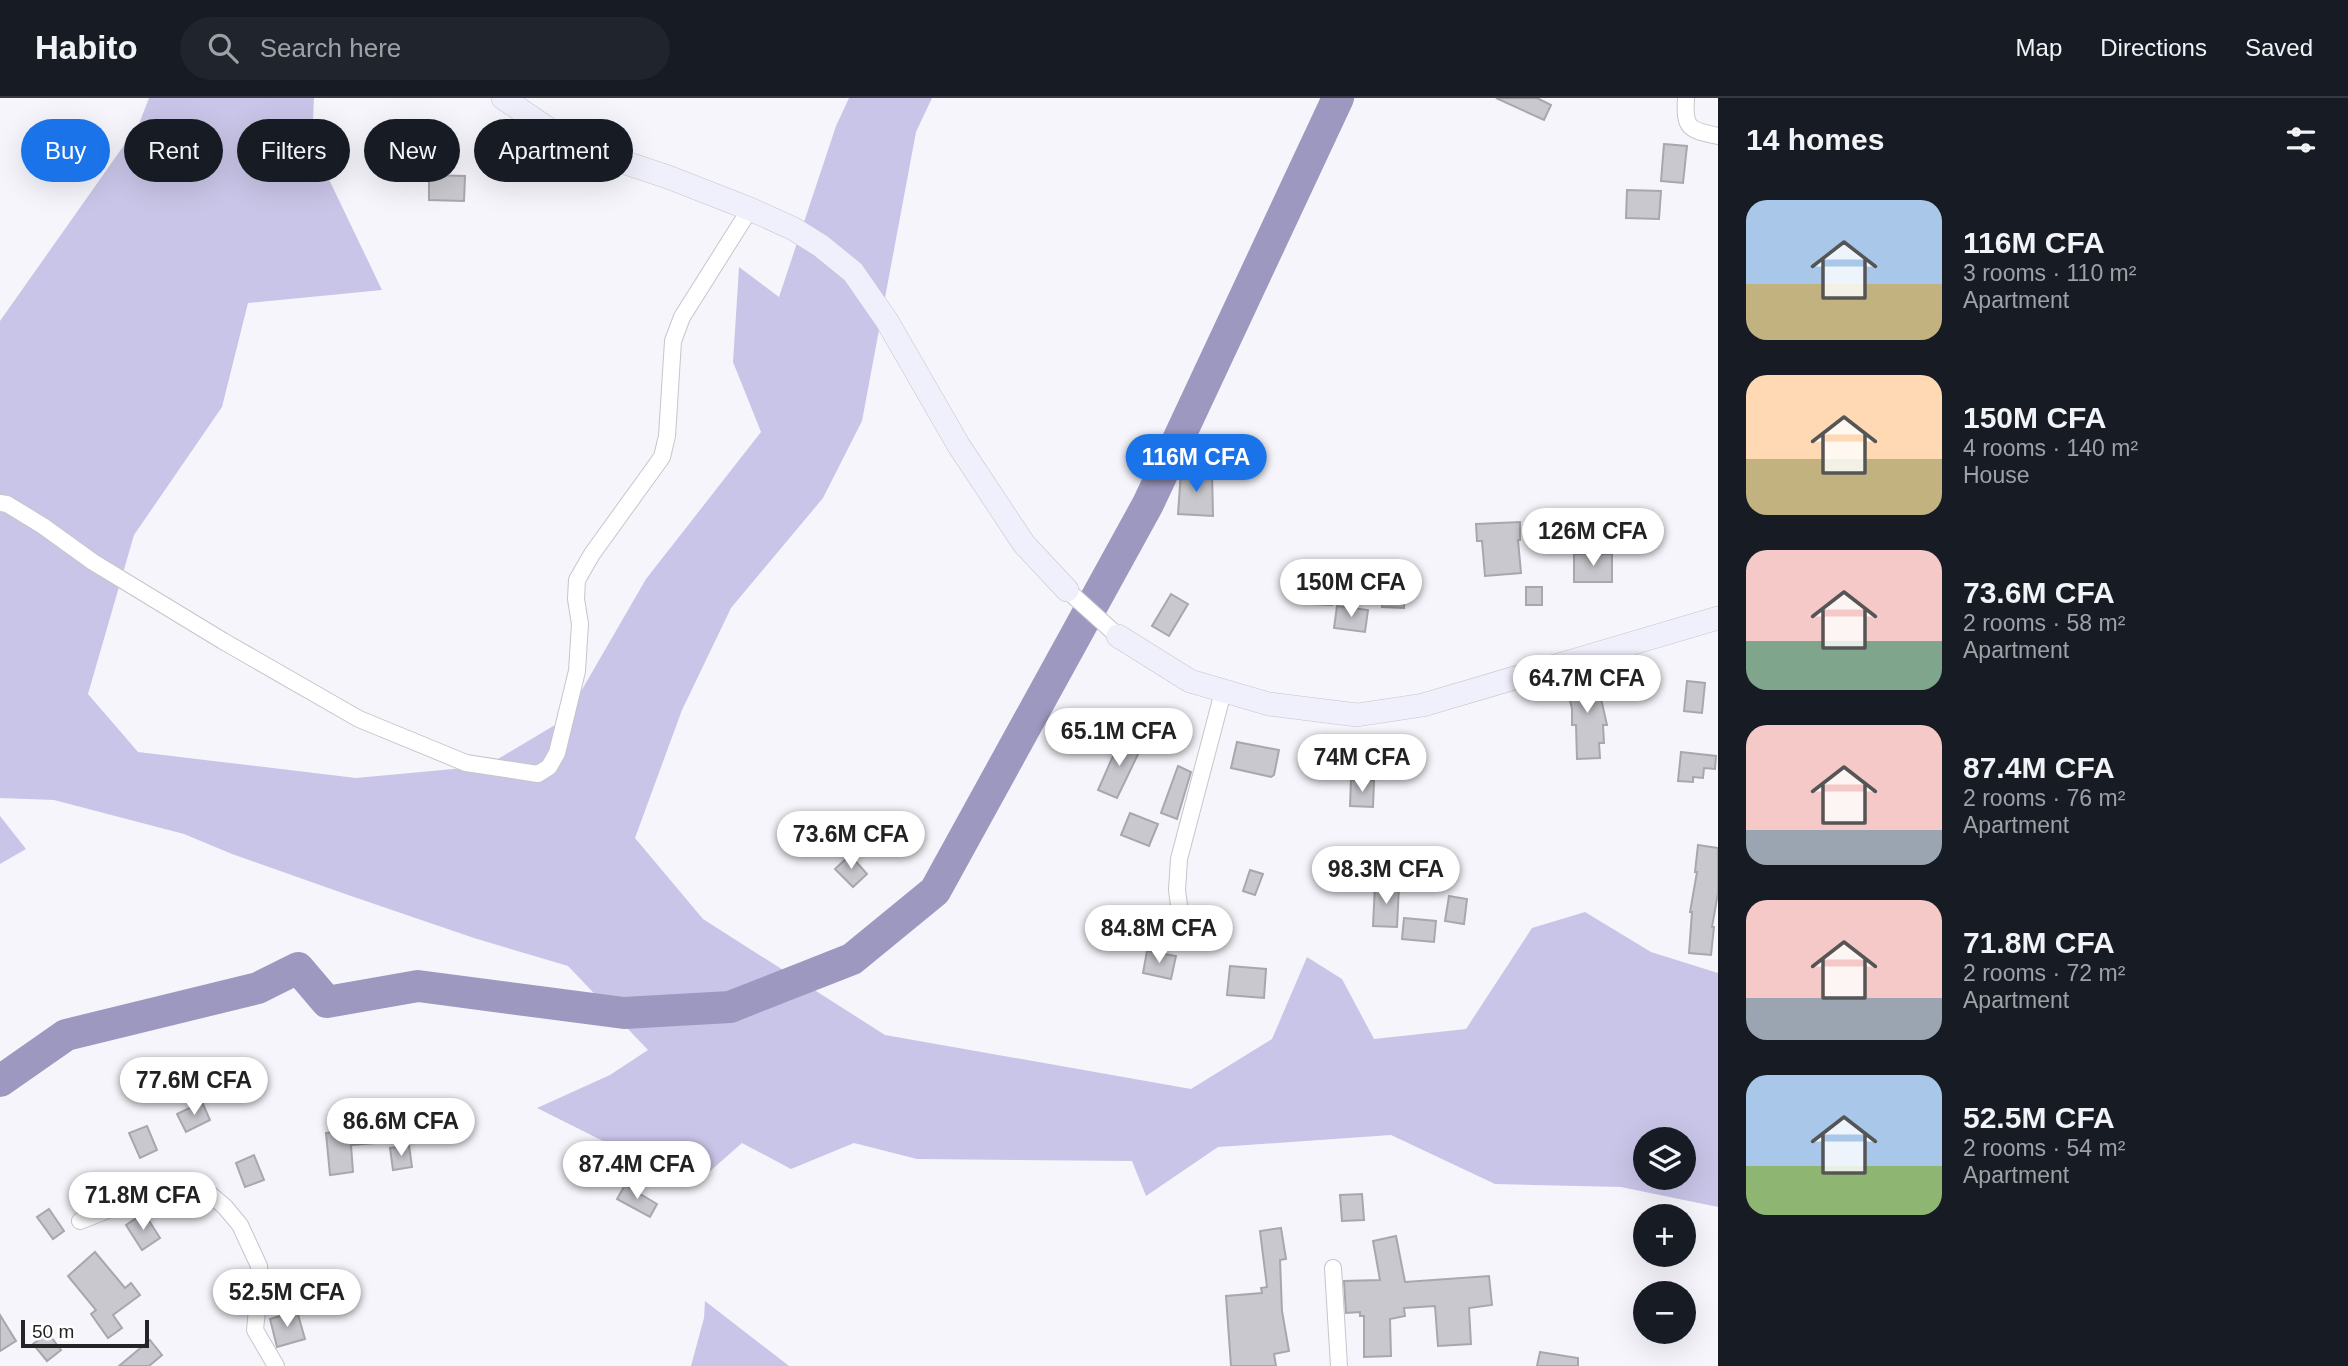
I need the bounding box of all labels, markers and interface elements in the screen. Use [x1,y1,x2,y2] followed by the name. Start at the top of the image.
[180,17,670,80] search box
[35,29,138,66] text: Habito
[204,29,242,67] icon: search
[260,33,401,63] text: Search here
[2016,34,2062,61] text: Map
[2100,34,2207,61] text: Directions
[2245,34,2313,61] text: Saved
[21,119,110,182] chip: Buy
[124,119,223,182] chip: Rent
[237,119,350,182] chip: Filters
[364,119,460,182] chip: New
[474,119,633,182] chip: Apartment
[2282,121,2320,159] icon: filters
[1746,123,1884,156] text: 14 homes
[1963,226,2105,259] text: 116M CFA
[1802,228,1886,312] icon: home
[1963,260,2136,286] text: 3 rooms · 110 m²
[1963,287,2069,313] text: Apartment
[1963,401,2106,434] text: 150M CFA
[1802,403,1886,487] icon: home
[1124,434,1268,494] pin: 116M CFA
[1963,435,2138,461] text: 4 rooms · 140 m²
[1142,444,1250,470] text: 116M CFA
[1963,462,2029,488] text: House
[1521,508,1665,568] pin: 126M CFA
[1538,518,1648,544] text: 126M CFA
[1279,560,1423,619] pin: 150M CFA
[1296,569,1406,595] text: 150M CFA
[1963,576,2115,609] text: 73.6M CFA
[1802,578,1886,662] icon: home
[1963,610,2125,636] text: 2 rooms · 58 m²
[1963,637,2069,663] text: Apartment
[1507,656,1667,715] pin: 64.7M CFA
[1529,665,1645,691] text: 64.7M CFA
[1039,708,1199,768] pin: 65.1M CFA
[1061,718,1177,744] text: 65.1M CFA
[1297,734,1427,794] pin: 74M CFA
[1313,744,1411,770] text: 74M CFA
[1963,751,2115,784] text: 87.4M CFA
[1802,753,1886,837] icon: home
[1963,785,2125,811] text: 2 rooms · 76 m²
[771,812,931,871] pin: 73.6M CFA
[1963,812,2069,838] text: Apartment
[793,821,909,847] text: 73.6M CFA
[1306,846,1466,906] pin: 98.3M CFA
[1328,856,1444,882] text: 98.3M CFA
[1079,906,1239,965] pin: 84.8M CFA
[1101,915,1217,941] text: 84.8M CFA
[1963,926,2115,959] text: 71.8M CFA
[1802,928,1886,1012] icon: home
[1963,960,2125,986] text: 2 rooms · 72 m²
[1963,987,2069,1013] text: Apartment
[114,1058,274,1117] pin: 77.6M CFA
[136,1067,252,1093] text: 77.6M CFA
[321,1098,481,1158] pin: 86.6M CFA
[1963,1101,2115,1134] text: 52.5M CFA
[1802,1103,1886,1187] icon: home
[343,1108,459,1134] text: 86.6M CFA
[1633,1127,1696,1344] map controls
[1633,1127,1696,1190] button: layers
[1963,1135,2125,1161] text: 2 rooms · 54 m²
[557,1142,717,1201] pin: 87.4M CFA
[579,1151,695,1177] text: 87.4M CFA
[1963,1162,2069,1188] text: Apartment
[63,1172,223,1232] pin: 71.8M CFA
[85,1182,201,1208] text: 71.8M CFA
[1633,1204,1696,1267] button: +
[207,1270,367,1329] pin: 52.5M CFA
[229,1279,345,1305] text: 52.5M CFA
[1633,1281,1696,1344] button: −
[21,1317,149,1349] scale bar
[32,1321,74,1342] text: 50 m

